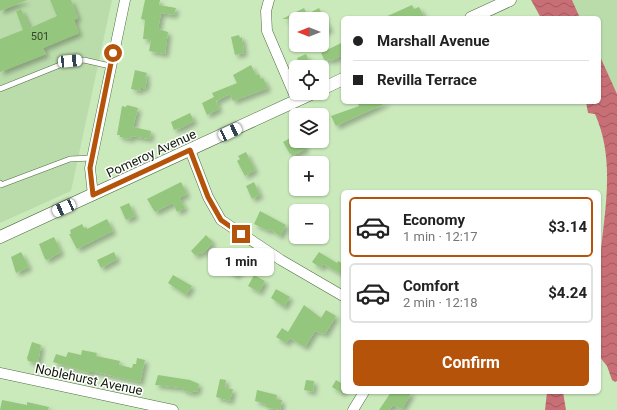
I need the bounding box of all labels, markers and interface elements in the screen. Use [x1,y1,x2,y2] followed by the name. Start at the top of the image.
[289,12,329,52] north arrow
[289,12,329,244] map controls
[31,30,49,43] house number: 501
[377,32,490,50] text: Marshall Avenue
[104,44,122,62] route start
[58,54,82,68] car
[289,60,329,100] button: locate
[377,71,477,89] text: Revilla Terrace
[289,108,329,148] button: layers
[217,121,243,143] car
[104,126,199,181] street label: Pomeroy Avenue
[289,156,329,196] button: +
[51,198,77,218] car
[289,204,329,244] button: −
[355,209,391,245] icon: car
[403,211,465,229] text: Economy
[548,218,587,236] text: $3.14
[232,225,250,243] route end
[403,229,478,244] text: 1 min · 12:17
[208,248,274,276] callout: 1 min
[225,254,257,269] text: 1 min
[355,275,391,311] icon: car
[403,277,459,295] text: Comfort
[548,284,587,302] text: $4.24
[403,295,478,310] text: 2 min · 12:18
[353,340,589,386] button: Confirm
[34,361,144,398] street label: Noblehurst Avenue

